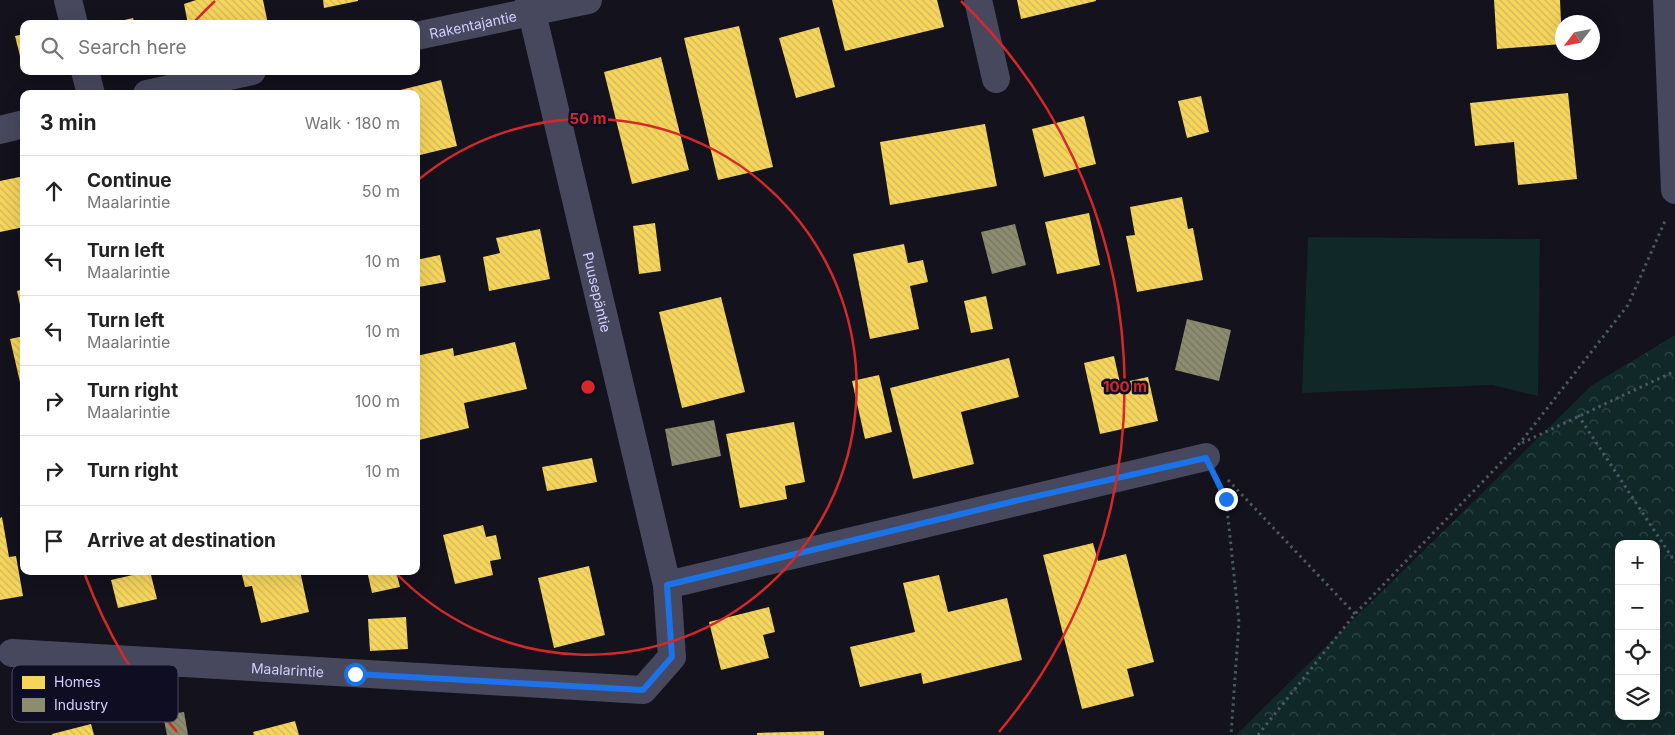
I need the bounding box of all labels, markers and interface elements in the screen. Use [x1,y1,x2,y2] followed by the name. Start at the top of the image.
[428,7,518,42] street label: Rakentajantie
[1555,15,1600,60] north arrow
[20,20,420,75] search box
[38,34,66,62] icon: search
[78,36,187,59] text: Search here
[570,109,606,128] text: 50 m
[40,110,96,135] text: 3 min
[305,113,400,133] text: Walk · 180 m
[87,169,172,192] text: Continue
[40,177,68,205] icon: ahead
[362,181,400,201] text: 50 m
[87,192,170,212] text: Maalarintie
[87,239,165,262] text: Turn left
[40,247,68,275] icon: left
[580,250,616,334] street label: Puusepäntie
[365,251,400,271] text: 10 m
[87,262,170,282] text: Maalarintie
[87,309,165,332] text: Turn left
[40,317,68,345] icon: left
[365,321,400,341] text: 10 m
[87,332,170,352] text: Maalarintie
[1103,377,1147,396] text: 100 m
[579,378,597,396] centre of rings
[87,379,178,402] text: Turn right
[40,387,68,415] icon: right
[355,391,400,411] text: 100 m
[87,402,170,422] text: Maalarintie
[40,457,68,485] icon: right
[87,459,178,482] text: Turn right
[365,461,400,481] text: 10 m
[1215,488,1238,511] route end
[40,527,68,555] icon: arrive
[87,529,276,552] text: Arrive at destination
[1615,540,1660,720] map controls
[1615,540,1660,585] button: +
[1615,585,1660,630] button: −
[1615,630,1660,675] button: locate
[251,659,324,680] street label: Maalarintie
[344,663,367,686] route start
[12,665,178,722] legend
[54,673,101,690] text: Homes
[1615,675,1660,720] button: layers
[54,696,108,713] text: Industry

